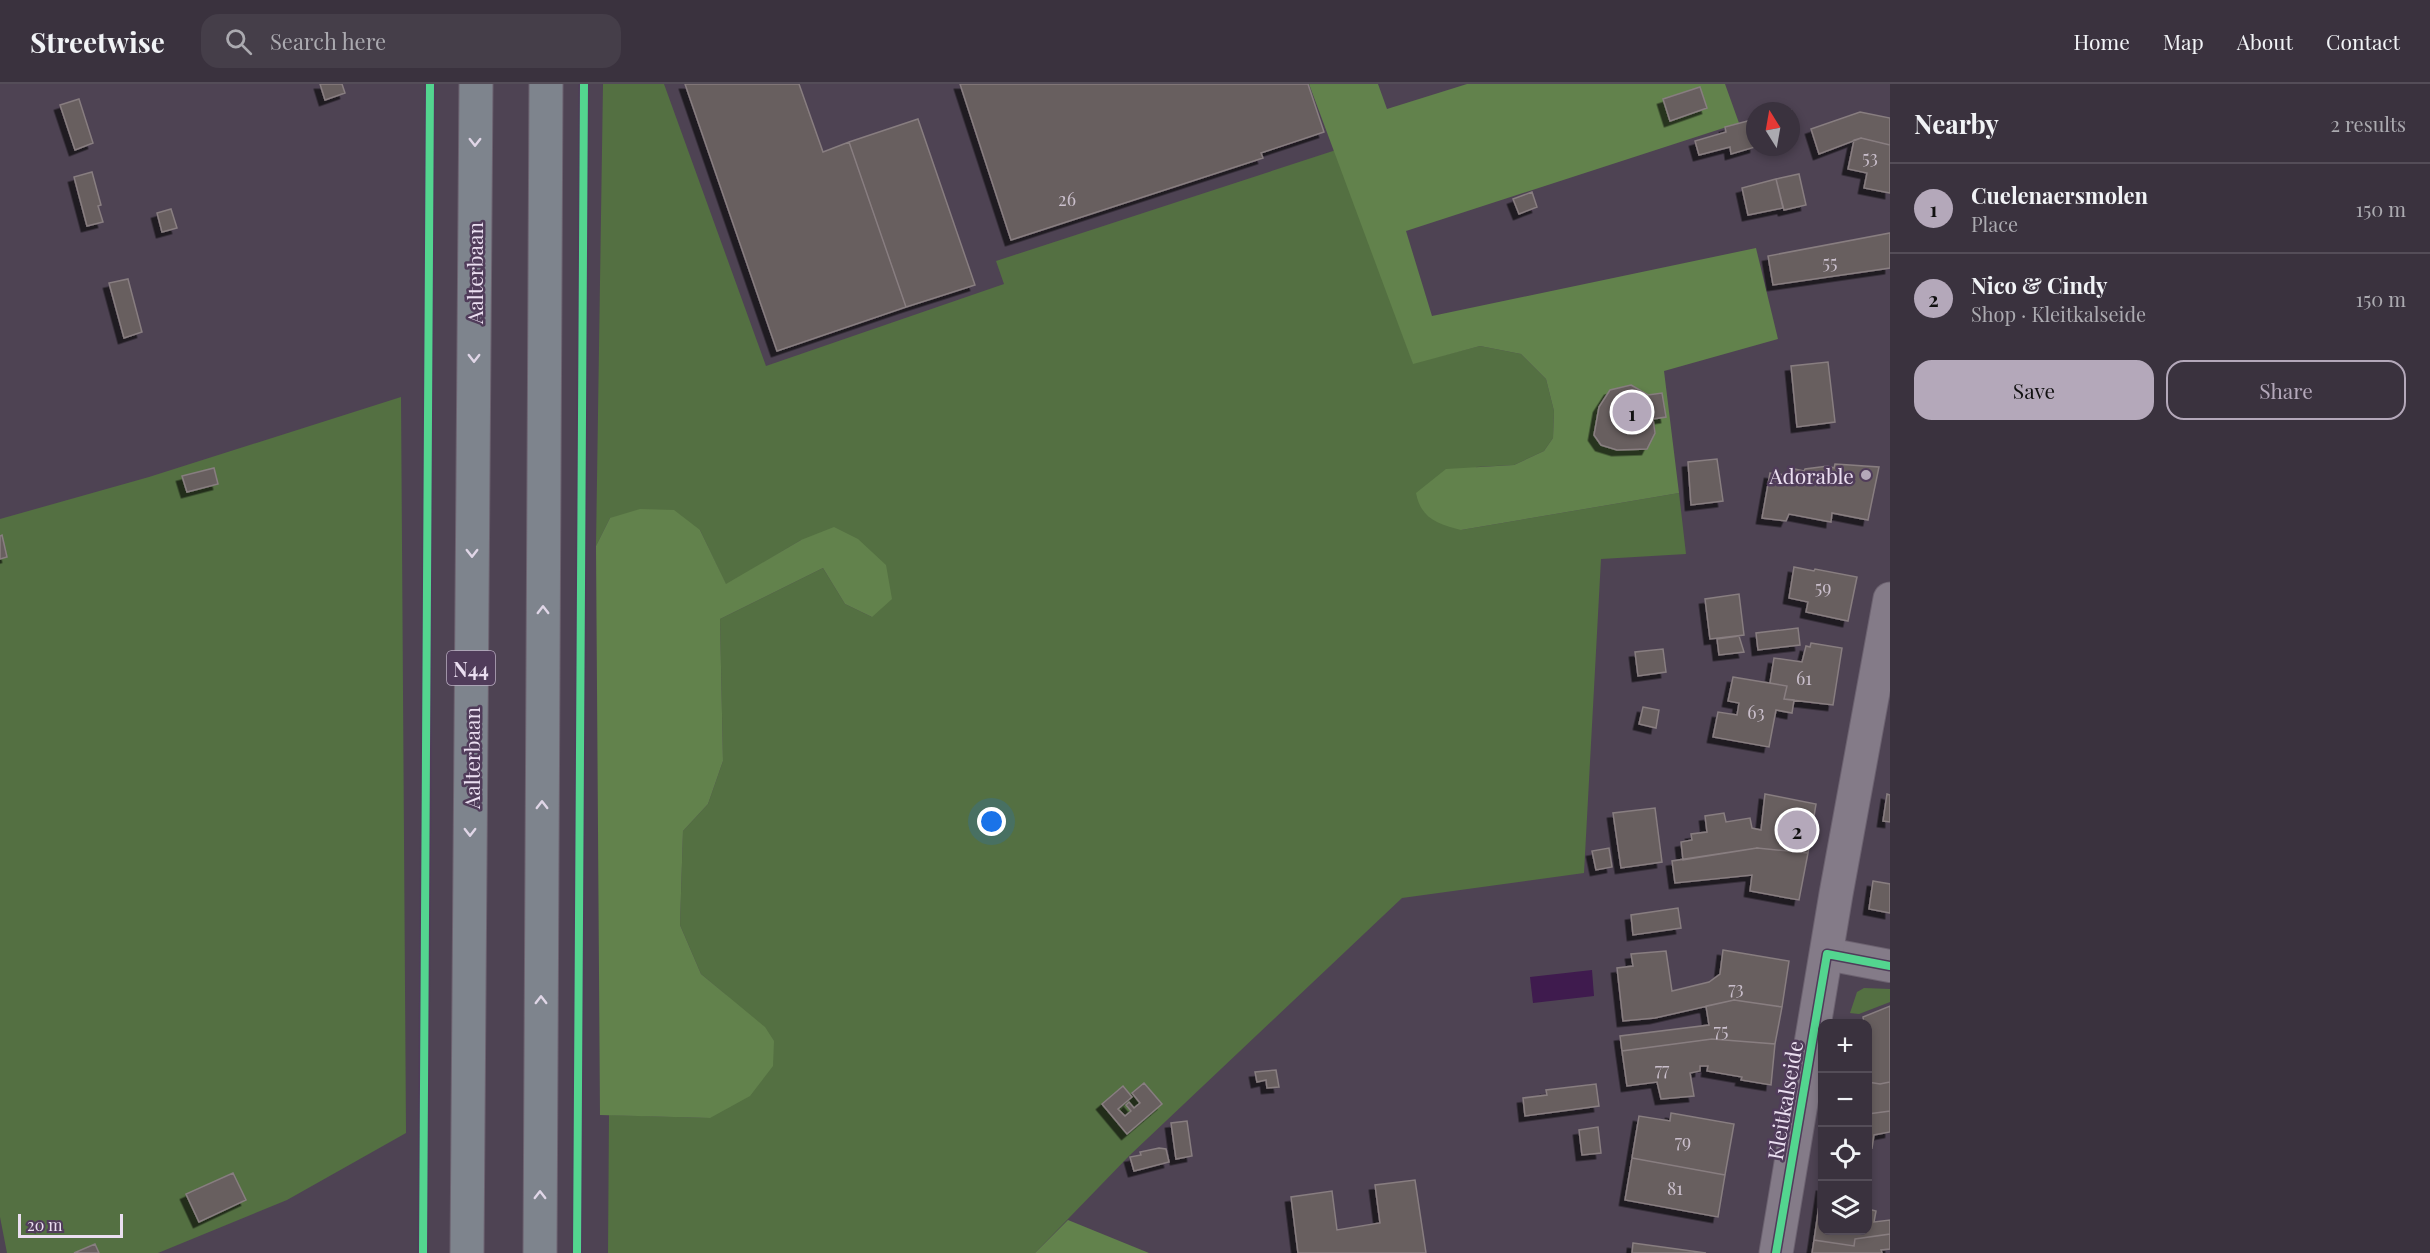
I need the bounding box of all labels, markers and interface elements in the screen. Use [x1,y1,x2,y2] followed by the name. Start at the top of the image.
[201,14,621,68] search box
[30,23,165,60] text: Streetwise
[222,25,255,58] icon: search
[270,26,386,56] text: Search here
[2074,27,2130,55] text: Home
[2163,27,2204,55] text: Map
[2237,27,2293,55] text: About
[2326,27,2400,55] text: Contact
[1746,102,1800,156] north arrow
[1914,106,1999,141] text: Nearby
[2331,110,2406,137] text: 2 results
[469,138,482,147] one-way arrow
[1862,145,1878,169] house number: 53
[1971,180,2148,210] text: Cuelenaersmolen
[1058,187,1076,211] house number: 26
[1930,195,1937,222] text: 1
[2356,195,2406,222] text: 150 m
[1971,210,2018,237] text: Place
[460,222,488,325] street label: Aalterbaan
[1823,250,1837,274] house number: 55
[1971,270,2108,300] text: Nico & Cindy
[1928,285,1939,312] text: 2
[2356,285,2406,312] text: 150 m
[1971,300,2146,327] text: Shop · Kleitkalseide
[468,354,480,363] one-way arrow
[1914,360,2154,420] button: Save
[2166,360,2406,420] button: Share
[1612,390,1652,434] pin: 1
[1768,461,1854,489] place label: Adorable
[1859,468,1873,482] marker: Adorable
[466,549,478,558] one-way arrow
[1815,575,1831,599] house number: 59
[537,605,549,614] one-way arrow
[447,651,495,685] road number: N44
[1796,666,1812,690] house number: 61
[1747,700,1765,724] house number: 63
[457,707,485,810] street label: Aalterbaan
[536,800,548,809] one-way arrow
[977,807,1006,836] your location
[1778,808,1816,852] pin: 2
[464,828,476,837] one-way arrow
[1728,976,1744,1000] house number: 73
[535,995,547,1004] one-way arrow
[1714,1018,1728,1042] house number: 75
[1818,1019,1872,1235] map controls
[1818,1019,1872,1073] button: +
[1760,1038,1808,1162] street label: Kleitkalseide
[1655,1057,1670,1081] house number: 77
[1818,1073,1872,1127] button: −
[1818,1127,1872,1181] button: locate
[1675,1129,1691,1153] house number: 79
[1667,1176,1683,1200] house number: 81
[1818,1181,1872,1235] button: layers
[534,1190,546,1199] one-way arrow
[18,1211,123,1238] scale bar
[27,1214,62,1235] text: 20 m

